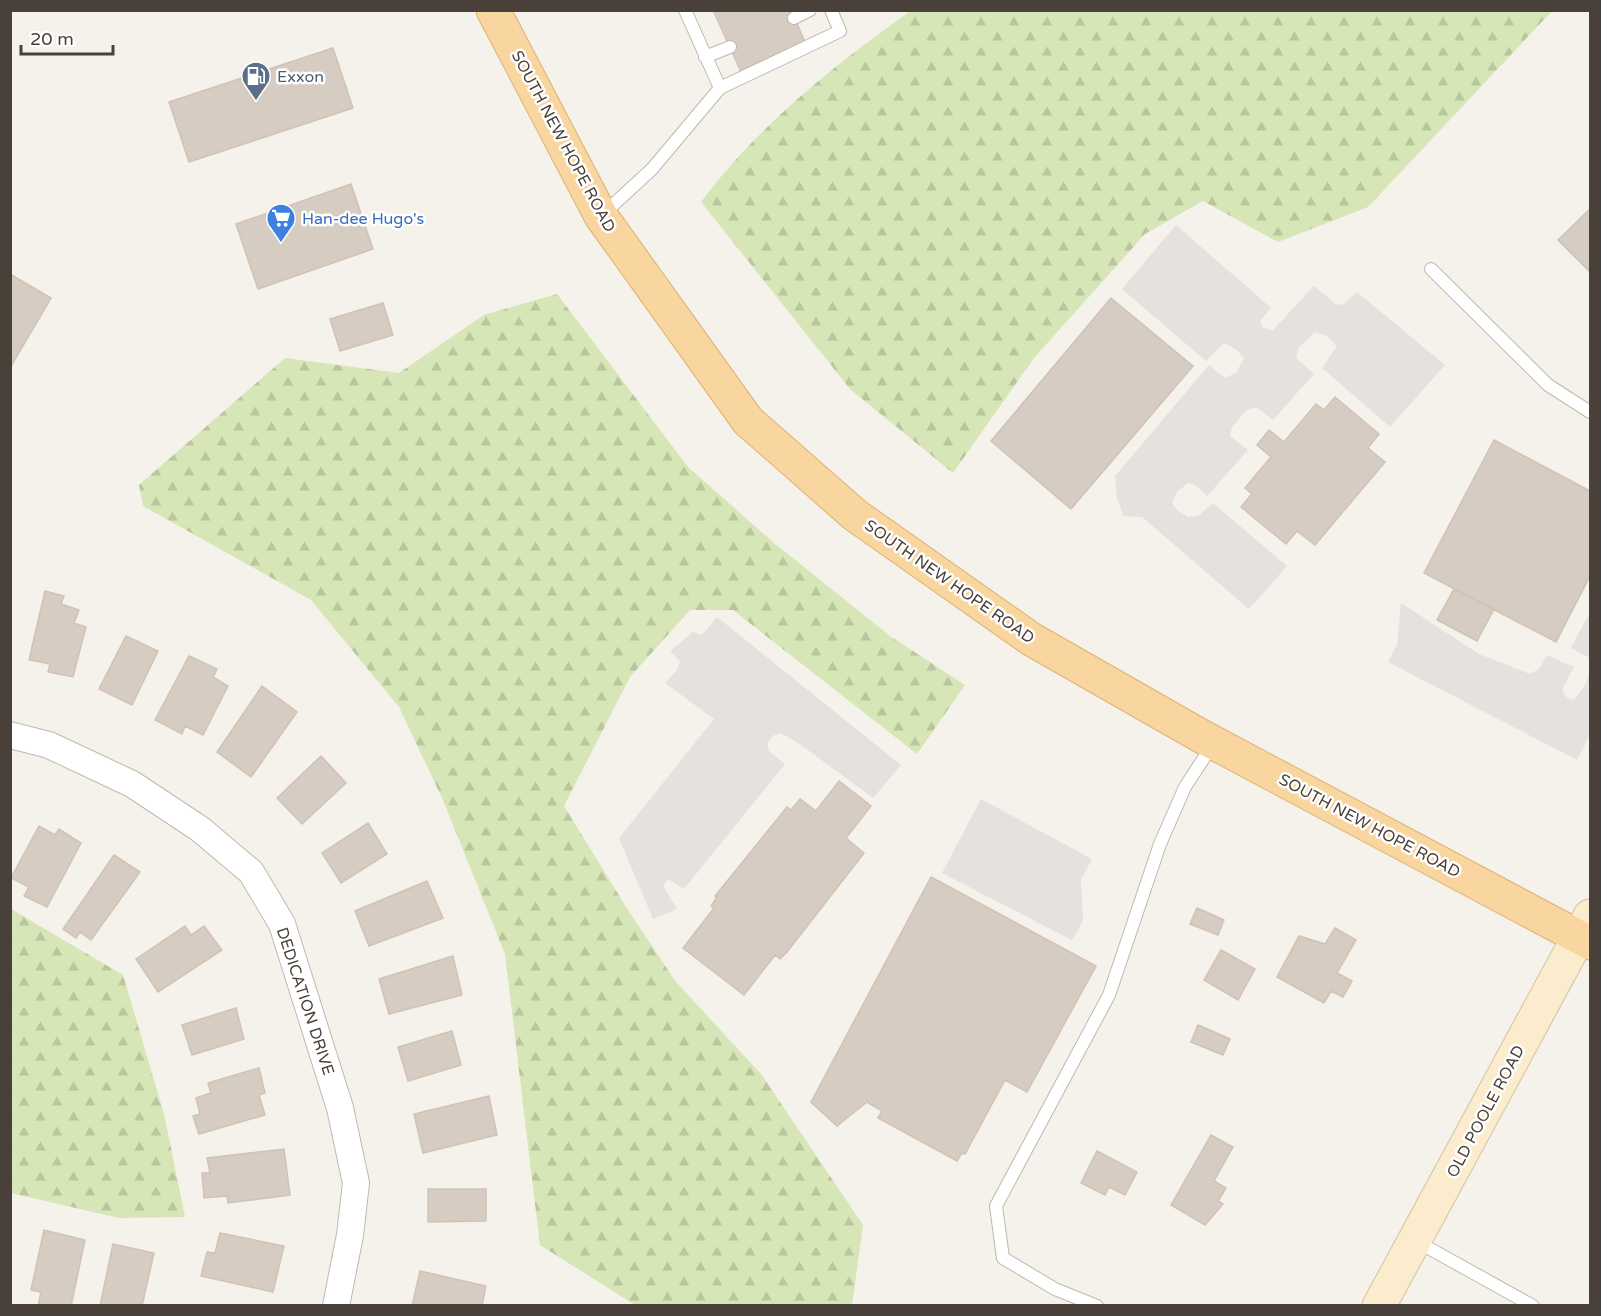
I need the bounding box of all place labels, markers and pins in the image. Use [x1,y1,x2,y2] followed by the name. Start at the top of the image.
[240,60,272,102] fuel station icon: Exxon
[277,67,324,87] place label: Exxon
[265,202,297,244] supermarket icon: Han-dee Hugo's
[302,209,424,229] place label: Han-dee Hugo's

